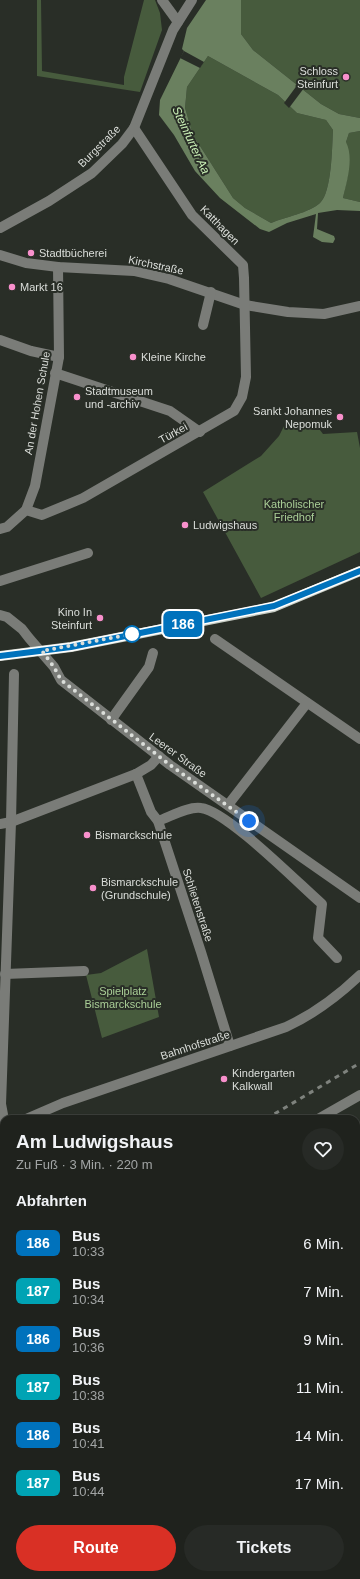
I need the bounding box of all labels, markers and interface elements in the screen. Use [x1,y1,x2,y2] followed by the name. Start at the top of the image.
[297,65,338,90] place label: Schloss Steinfurt
[341,72,351,82] marker: Schloss Steinfurt
[169,104,213,176] water label: Steinfurter Aa
[76,123,122,169] street label: Burgstraße
[198,203,242,247] street label: Katthagen
[39,247,107,259] place label: Stadtbücherei
[26,248,36,258] marker: Stadtbücherei
[127,253,185,277] street label: Kirchstraße
[20,281,63,293] place label: Markt 16
[7,282,17,292] marker: Markt 16
[22,350,52,456] street label: An der Hohen Schule
[141,351,206,363] place label: Kleine Kirche
[128,352,138,362] marker: Kleine Kirche
[85,385,153,410] place label: Stadtmuseum und -archiv
[72,392,82,402] marker: Stadtmuseum und -archiv
[253,405,333,430] place label: Sankt Johannes Nepomuk
[335,412,345,422] marker: Sankt Johannes Nepomuk
[157,420,189,446] street label: Türkei
[264,498,325,523] park label: Katholischer Friedhof
[193,519,258,531] place label: Ludwigshaus
[180,520,190,530] marker: Ludwigshaus
[51,606,92,631] place label: Kino In Steinfurt
[160,611,206,637] line badge: 186
[95,613,105,623] marker: Kino In Steinfurt
[171,616,195,632] text: 186
[123,625,141,643] unlabelled marker
[147,730,209,780] street label: Leerer Straße
[239,811,259,831] your location
[95,829,172,841] place label: Bismarckschule
[82,830,92,840] marker: Bismarckschule
[180,867,216,943] street label: Schlietenstraße
[101,876,178,901] place label: Bismarckschule (Grundschule)
[88,883,98,893] marker: Bismarckschule (Grundschule)
[84,985,162,1010] park label: Spielplatz Bismarckschule
[159,1028,231,1062] street label: Bahnhofstraße
[232,1067,295,1092] place label: Kindergarten Kalkwall
[219,1074,229,1084] marker: Kindergarten Kalkwall
[302,1128,344,1170] button: heart
[16,1131,173,1152] text: Am Ludwigshaus
[16,1157,153,1172] text: Zu Fuß · 3 Min. · 220 m
[16,1192,87,1209] text: Abfahrten
[72,1227,100,1244] text: Bus
[26,1235,50,1251] text: 186
[303,1235,344,1252] text: 6 Min.
[72,1244,105,1259] text: 10:33
[72,1275,100,1292] text: Bus
[26,1283,50,1299] text: 187
[303,1283,344,1300] text: 7 Min.
[72,1292,105,1307] text: 10:34
[72,1323,100,1340] text: Bus
[26,1331,50,1347] text: 186
[303,1331,344,1348] text: 9 Min.
[72,1340,105,1355] text: 10:36
[72,1371,100,1388] text: Bus
[26,1379,50,1395] text: 187
[296,1379,344,1396] text: 11 Min.
[72,1388,105,1403] text: 10:38
[72,1419,100,1436] text: Bus
[26,1427,50,1443] text: 186
[295,1427,344,1444] text: 14 Min.
[72,1436,105,1451] text: 10:41
[72,1467,100,1484] text: Bus
[26,1475,50,1491] text: 187
[295,1475,344,1492] text: 17 Min.
[72,1484,105,1499] text: 10:44
[16,1525,176,1571] button: Route
[184,1525,344,1571] button: Tickets

